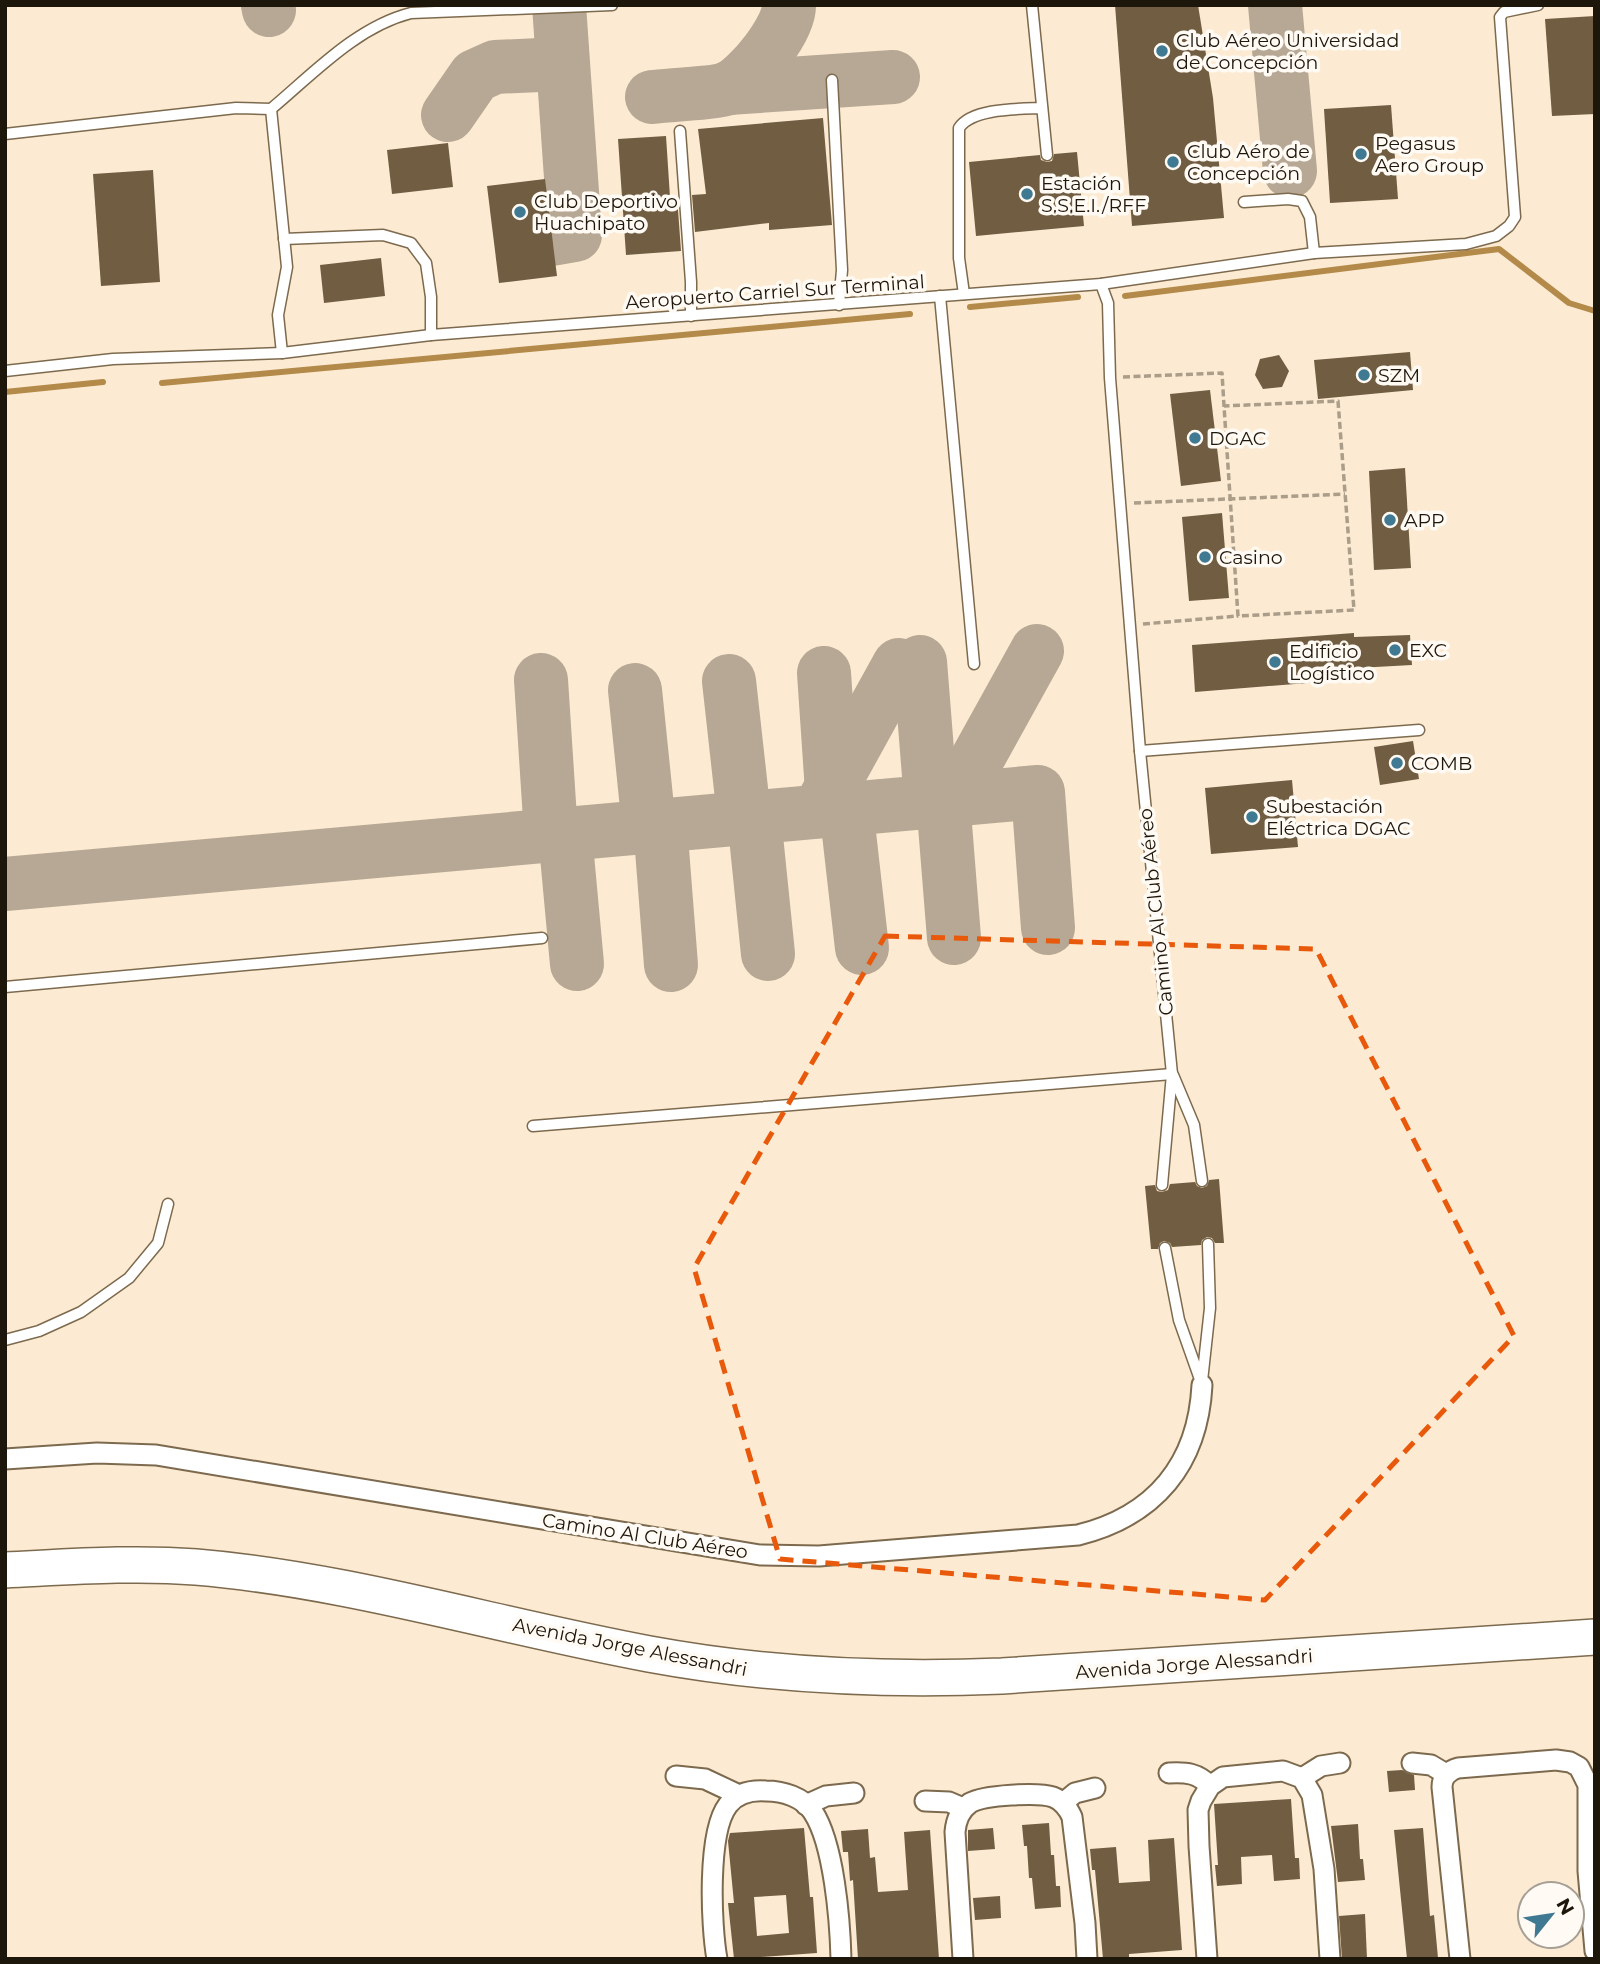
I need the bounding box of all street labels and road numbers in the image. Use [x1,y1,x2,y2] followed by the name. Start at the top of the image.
[625,270,925,314] street label: Aeropuerto Carriel Sur Terminal
[1134,807,1178,1017] street label: Camino Al Club Aéreo
[540,1508,750,1564] street label: Camino Al Club Aéreo
[511,1613,749,1681] street label: Avenida Jorge Alessandri
[1074,1644,1314,1684] street label: Avenida Jorge Alessandri

